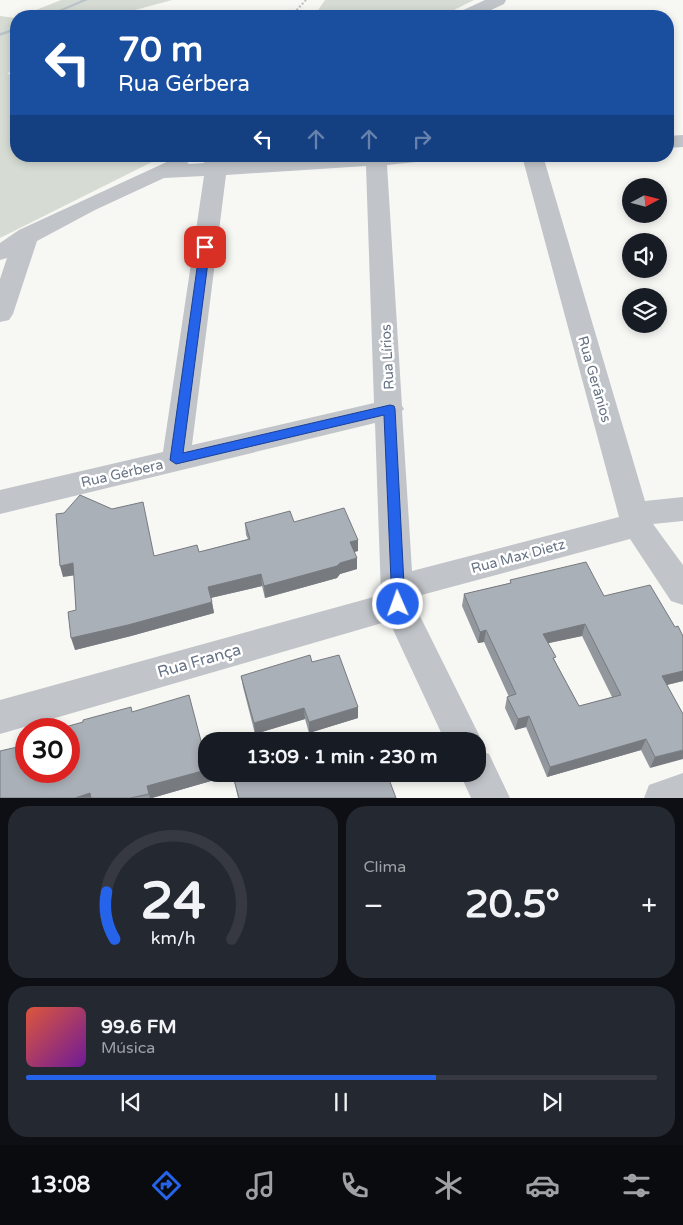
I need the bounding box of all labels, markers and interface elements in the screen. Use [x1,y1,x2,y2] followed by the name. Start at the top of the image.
[118,29,203,71] text: 70 m
[35,30,100,95] icon: left
[118,71,250,97] text: Rua Gérbera
[249,125,277,153] icon: left
[302,125,330,153] icon: ahead
[355,125,383,153] icon: ahead
[408,125,436,153] icon: right
[622,178,668,222] north arrow
[622,178,667,333] map controls
[184,226,226,268] pin
[191,233,219,261] icon: arrive
[622,233,667,278] button: sound
[622,288,667,333] button: layers
[377,323,398,390] street label: Rua Lírios
[574,334,615,425] street label: Rua Gerânios
[79,456,165,491] street label: Rua Gérbera
[469,536,567,577] street label: Rua Max Dietz
[371,577,423,629] position arrow
[155,640,243,682] street label: Rua França
[15,718,80,783] speed limit sign: 30
[246,746,438,768] text: 13:09 · 1 min · 230 m
[364,857,406,877] text: Clima
[140,870,205,933] text: 24
[465,882,560,928] text: 20.5°
[364,889,383,923] text: −
[641,889,657,923] text: +
[150,928,195,949] text: km/h
[101,1016,177,1038] text: 99.6 FM
[101,1038,155,1058] text: Música
[117,1088,145,1116] icon: previous
[327,1088,355,1116] icon: pause
[538,1088,566,1116] icon: next
[149,1168,184,1203] icon: directions
[243,1168,278,1203] icon: music
[337,1168,372,1203] icon: phone
[431,1168,466,1203] icon: climate
[525,1168,560,1203] icon: car
[619,1168,654,1203] icon: filters
[29,1172,90,1198] text: 13:08

